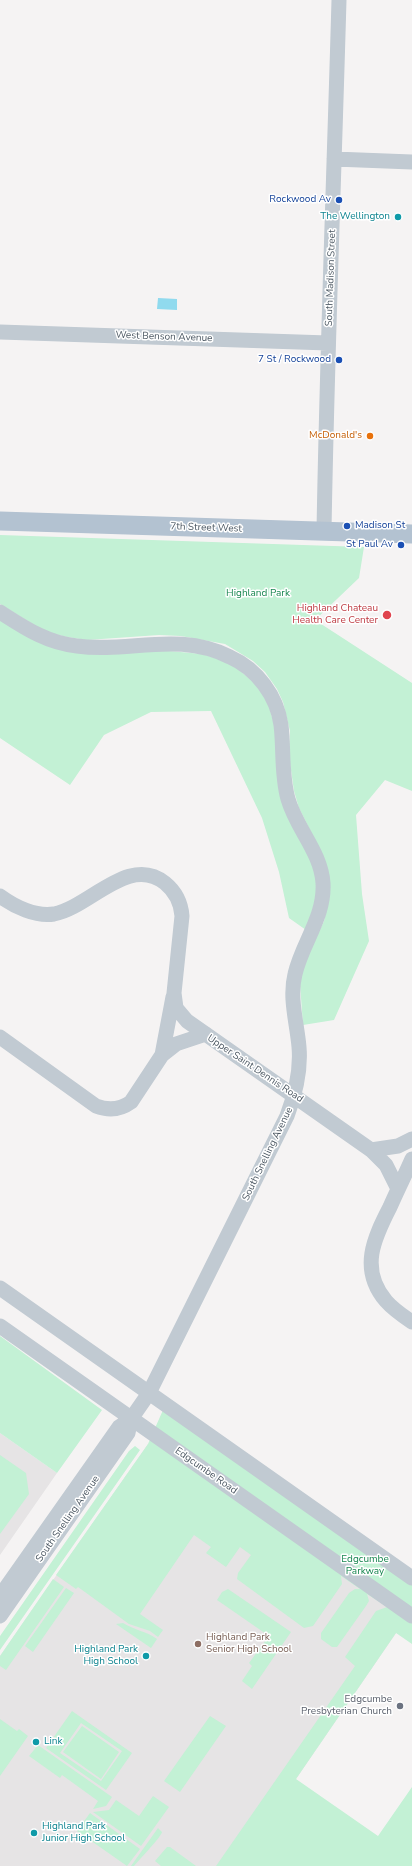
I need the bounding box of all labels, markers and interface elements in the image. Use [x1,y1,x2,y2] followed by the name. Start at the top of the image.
[269,194,331,206] place label: Rockwood Av
[334,195,344,205] marker: Rockwood Av
[320,211,390,223] place label: The Wellington
[393,212,403,222] marker: The Wellington
[323,229,339,327] street label: South Madison Street
[115,329,213,345] street label: West Benson Avenue
[258,354,331,366] place label: 7 St / Rockwood
[334,355,344,365] marker: 7 St / Rockwood
[309,430,362,442] place label: McDonald's
[365,431,375,441] marker: McDonald's
[355,520,405,532] place label: Madison St
[170,521,242,535] street label: 7th Street West
[342,521,352,531] marker: Madison St
[346,539,393,551] place label: St Paul Av
[396,540,406,550] marker: St Paul Av
[226,588,290,600] park label: Highland Park
[292,603,378,626] place label: Highland Chateau Health Care Center
[381,609,393,621] marker: Highland Chateau Health Care Center
[205,1032,305,1106] street label: Upper Saint Dennis Road
[240,1105,296,1203] street label: South Snelling Avenue
[173,1445,239,1497] street label: Edgcumbe Road
[34,1474,102,1564] street label: South Snelling Avenue
[341,1554,389,1578] park label: Edgcumbe Parkway
[206,1632,292,1656] place label: Highland Park Senior High School
[193,1639,203,1649] marker: Highland Park Senior High School
[74,1644,138,1668] place label: Highland Park High School
[141,1651,151,1661] marker: Highland Park High School
[301,1694,392,1718] place label: Edgcumbe Presbyterian Church
[395,1701,405,1711] marker: Edgcumbe Presbyterian Church
[44,1736,62,1748] place label: Link
[31,1737,41,1747] marker: Link
[42,1821,125,1844] place label: Highland Park Junior High School
[29,1828,39,1838] marker: Highland Park Junior High School

